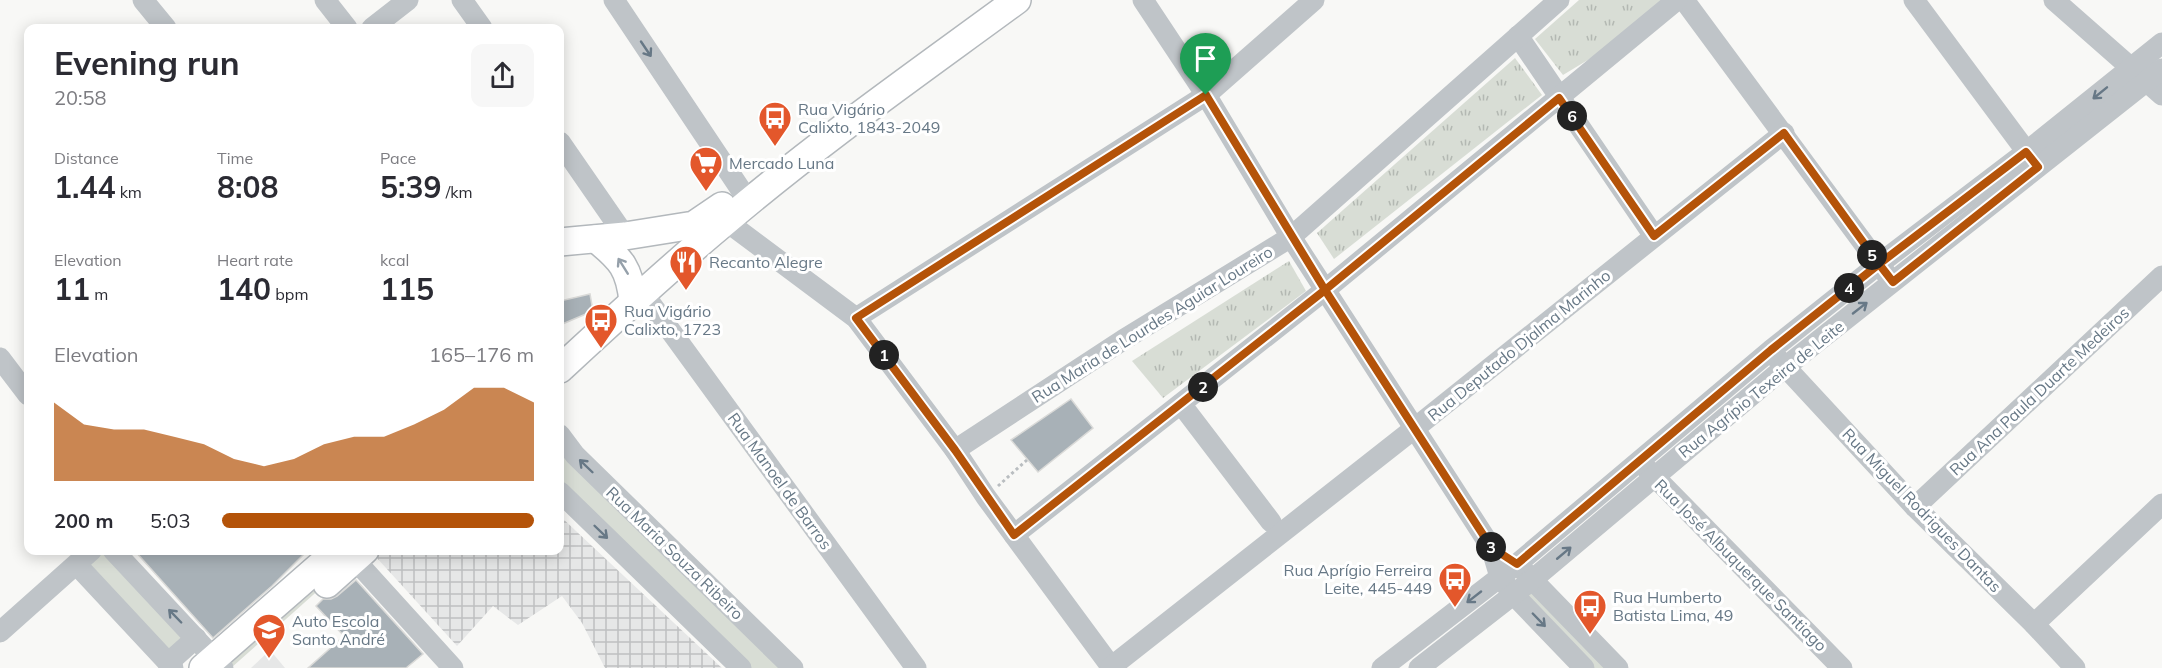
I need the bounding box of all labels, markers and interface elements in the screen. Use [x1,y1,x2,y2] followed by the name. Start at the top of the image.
[1180,33,1231,95] pin
[640,40,652,56] one-way arrow
[54,42,240,83] text: Evening run
[1189,42,1222,75] icon: arrive
[471,44,534,107] button: share
[54,85,107,110] text: 20:58
[2092,86,2108,99] one-way arrow
[798,99,940,137] place label: Rua Vigário Calixto, 1843-2049
[757,100,793,147] bus stop icon: Rua Vigário Calixto, 1843-2049
[1557,101,1587,131] pin: 6
[1567,106,1577,126] text: 6
[688,145,724,192] supermarket icon: Mercado Luna
[54,148,119,168] text: Distance
[217,148,253,168] text: Time
[380,148,416,168] text: Pace
[729,153,834,173] place label: Mercado Luna
[54,168,115,206] text: 1.44
[217,168,278,206] text: 8:08
[380,168,441,206] text: 5:39
[115,182,142,202] text: km
[441,182,472,202] text: /km
[1857,240,1887,270] pin: 5
[1028,241,1276,407] street label: Rua Maria de Lourdes Aguiar Loureiro
[668,244,704,291] restaurant icon: Recanto Alegre
[1867,245,1877,265] text: 5
[54,250,122,270] text: Elevation
[217,250,293,270] text: Heart rate
[380,250,409,270] text: kcal
[709,252,823,272] place label: Recanto Alegre
[617,258,629,275] one-way arrow
[1424,265,1614,425] street label: Rua Deputado Djalma Marinho
[54,270,90,308] text: 11
[217,270,271,308] text: 140
[380,270,434,308] text: 115
[1834,273,1864,303] pin: 4
[1844,278,1854,298] text: 4
[90,284,108,304] text: m
[271,284,308,304] text: bpm
[624,301,721,339] place label: Rua Vigário Calixto, 1723
[583,302,619,349] bus stop icon: Rua Vigário Calixto, 1723
[1851,302,1867,315] one-way arrow
[1945,302,2133,480] street label: Rua Ana Paula Duarte Medeiros
[1674,316,1848,462] street label: Rua Agrípio Texeira de Leite
[869,340,899,370] pin: 1
[54,342,139,367] text: Elevation
[429,342,534,367] text: 165–176 m
[879,345,889,365] text: 1
[1188,372,1218,402] pin: 2
[1198,377,1208,397] text: 2
[724,409,836,553] street label: Rua Manoel de Barros
[1838,424,2006,596] street label: Rua Miguel Rodrigues Dantas
[579,458,594,473] one-way arrow
[1651,475,1831,655] street label: Rua José Albuquerque Santiago
[602,482,748,624] street label: Rua Maria Souza Ribeiro
[54,508,113,533] text: 200 m
[150,508,191,533] text: 5:03
[594,525,609,540] one-way arrow
[1476,532,1506,562] pin: 3
[1486,537,1496,557] text: 3
[1556,546,1571,560] one-way arrow
[1283,560,1432,598] place label: Rua Aprígio Ferreira Leite, 445-449
[1437,561,1473,608] bus stop icon: Rua Aprígio Ferreira Leite, 445-449
[1613,587,1733,625] place label: Rua Humberto Batista Lima, 49
[1572,588,1608,635] bus stop icon: Rua Humberto Batista Lima, 49
[1466,590,1482,603] one-way arrow
[168,608,182,623] one-way arrow
[292,611,385,649] place label: Auto Escola Santo André
[251,612,287,659] school or university icon: Auto Escola Santo André
[1531,613,1546,628] one-way arrow

